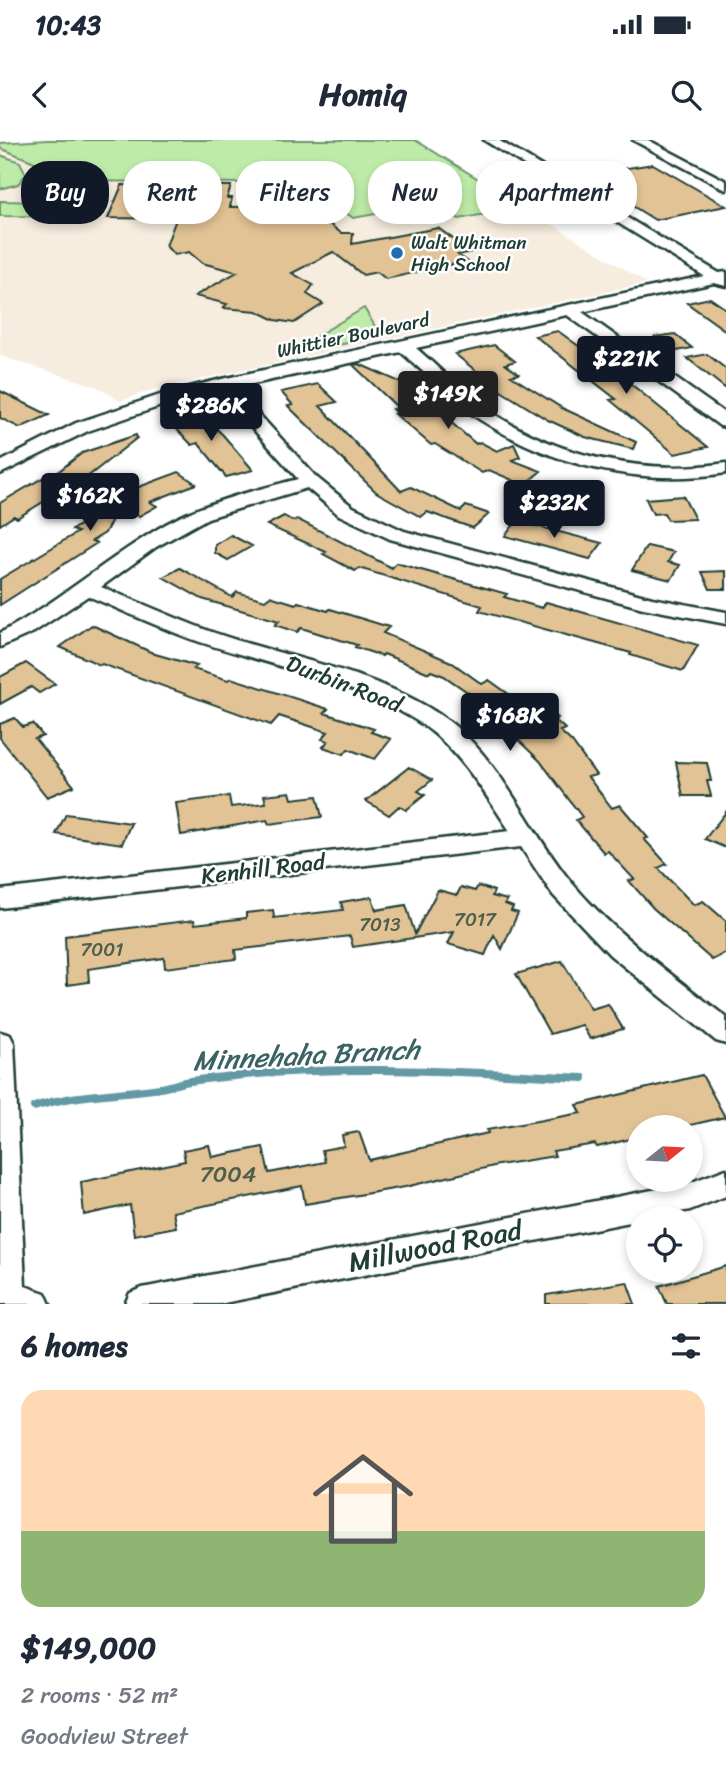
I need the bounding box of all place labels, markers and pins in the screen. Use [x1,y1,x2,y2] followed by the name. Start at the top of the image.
[411,226,527,281] place label: Walt Whitman High School
[389,245,405,261] marker: Walt Whitman High School
[577,336,675,396] pin: $221K
[399,372,497,431] pin: $149K
[162,384,260,443] pin: $286K
[41,474,139,533] pin: $162K
[505,480,603,540] pin: $232K
[461,694,559,753] pin: $168K

